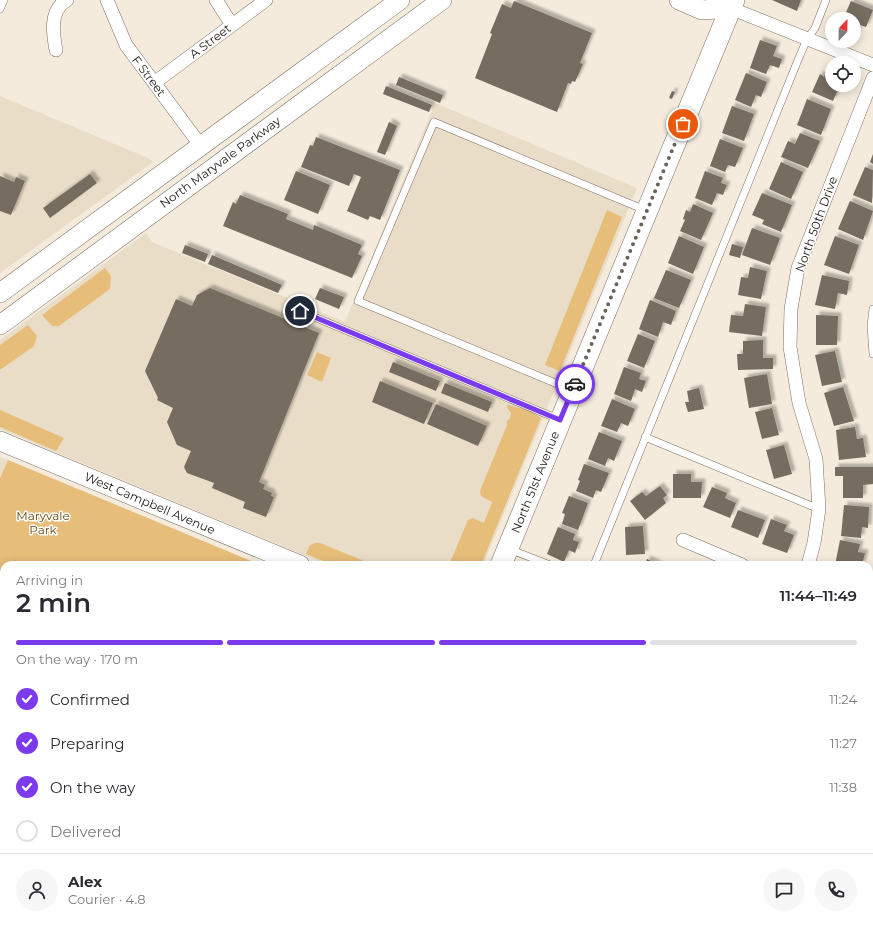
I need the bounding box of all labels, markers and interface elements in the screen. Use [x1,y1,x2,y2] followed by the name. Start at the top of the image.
[825,12,861,48] north arrow
[825,12,861,92] map controls
[186,20,234,61] street label: A Street
[129,53,169,99] street label: F Street
[825,56,861,92] button: locate
[666,107,700,141] pin
[157,113,284,211] street label: North Maryvale Parkway
[672,113,694,135] icon: bag
[792,174,840,274] street label: North 50th Drive
[283,294,317,328] pin
[289,300,311,322] icon: home
[555,364,595,404] courier
[564,373,586,395] icon: car
[508,429,562,535] street label: North 51st Avenue
[82,469,218,537] street label: West Campbell Avenue
[16,508,70,537] park label: Maryvale Park
[16,572,83,588] text: Arriving in
[780,586,857,605] text: 11:44–11:49
[16,587,91,619] text: 2 min
[16,651,138,667] text: On the way · 170 m
[16,688,38,710] icon: check
[50,690,130,709] text: Confirmed
[829,691,857,707] text: 11:24
[16,732,38,754] icon: check
[50,734,125,753] text: Preparing
[830,735,857,751] text: 11:27
[16,776,38,798] icon: check
[50,778,135,797] text: On the way
[829,779,857,795] text: 11:38
[50,822,122,841] text: Delivered
[16,869,58,911] button: person
[763,869,805,911] button: chat
[815,869,857,911] button: phone
[68,872,102,891] text: Alex
[68,891,146,907] text: Courier · 4.8

